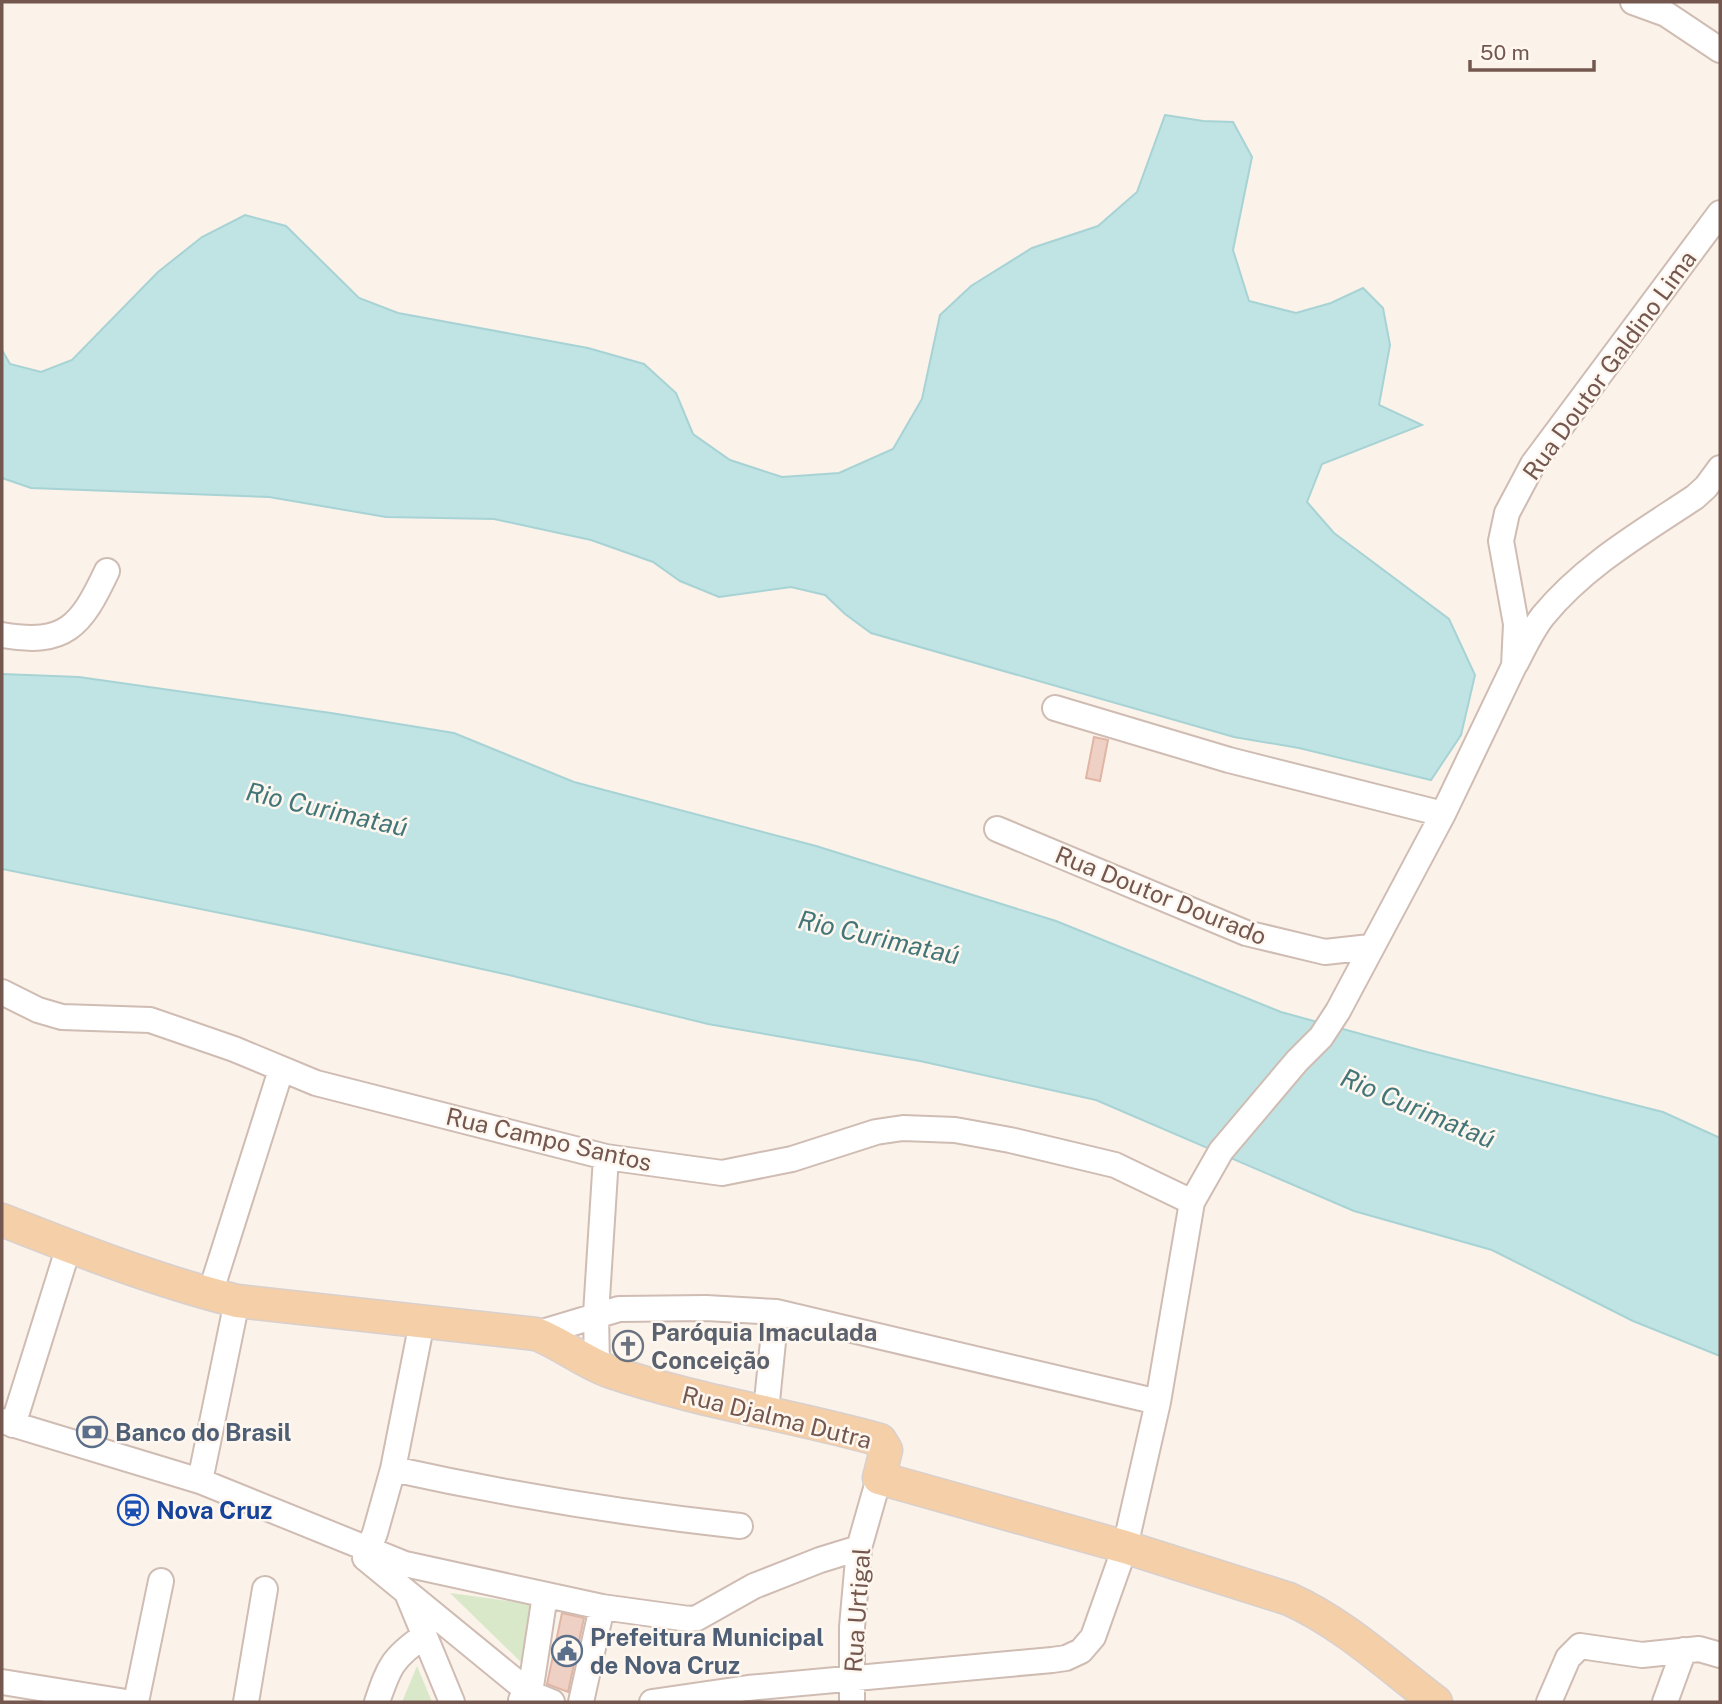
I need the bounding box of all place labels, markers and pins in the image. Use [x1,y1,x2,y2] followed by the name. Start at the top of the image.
[651,1318,877,1375] place label: Paróquia Imaculada Conceição
[611,1329,645,1363] church icon: Paróquia Imaculada Conceição
[75,1415,109,1449] bank icon: Banco do Brasil
[115,1418,292,1446] place label: Banco do Brasil
[116,1493,150,1527] station icon: Nova Cruz
[156,1496,272,1524] place label: Nova Cruz
[590,1623,824,1679] place label: Prefeitura Municipal de Nova Cruz
[550,1634,584,1668] public building icon: Prefeitura Municipal de Nova Cruz

